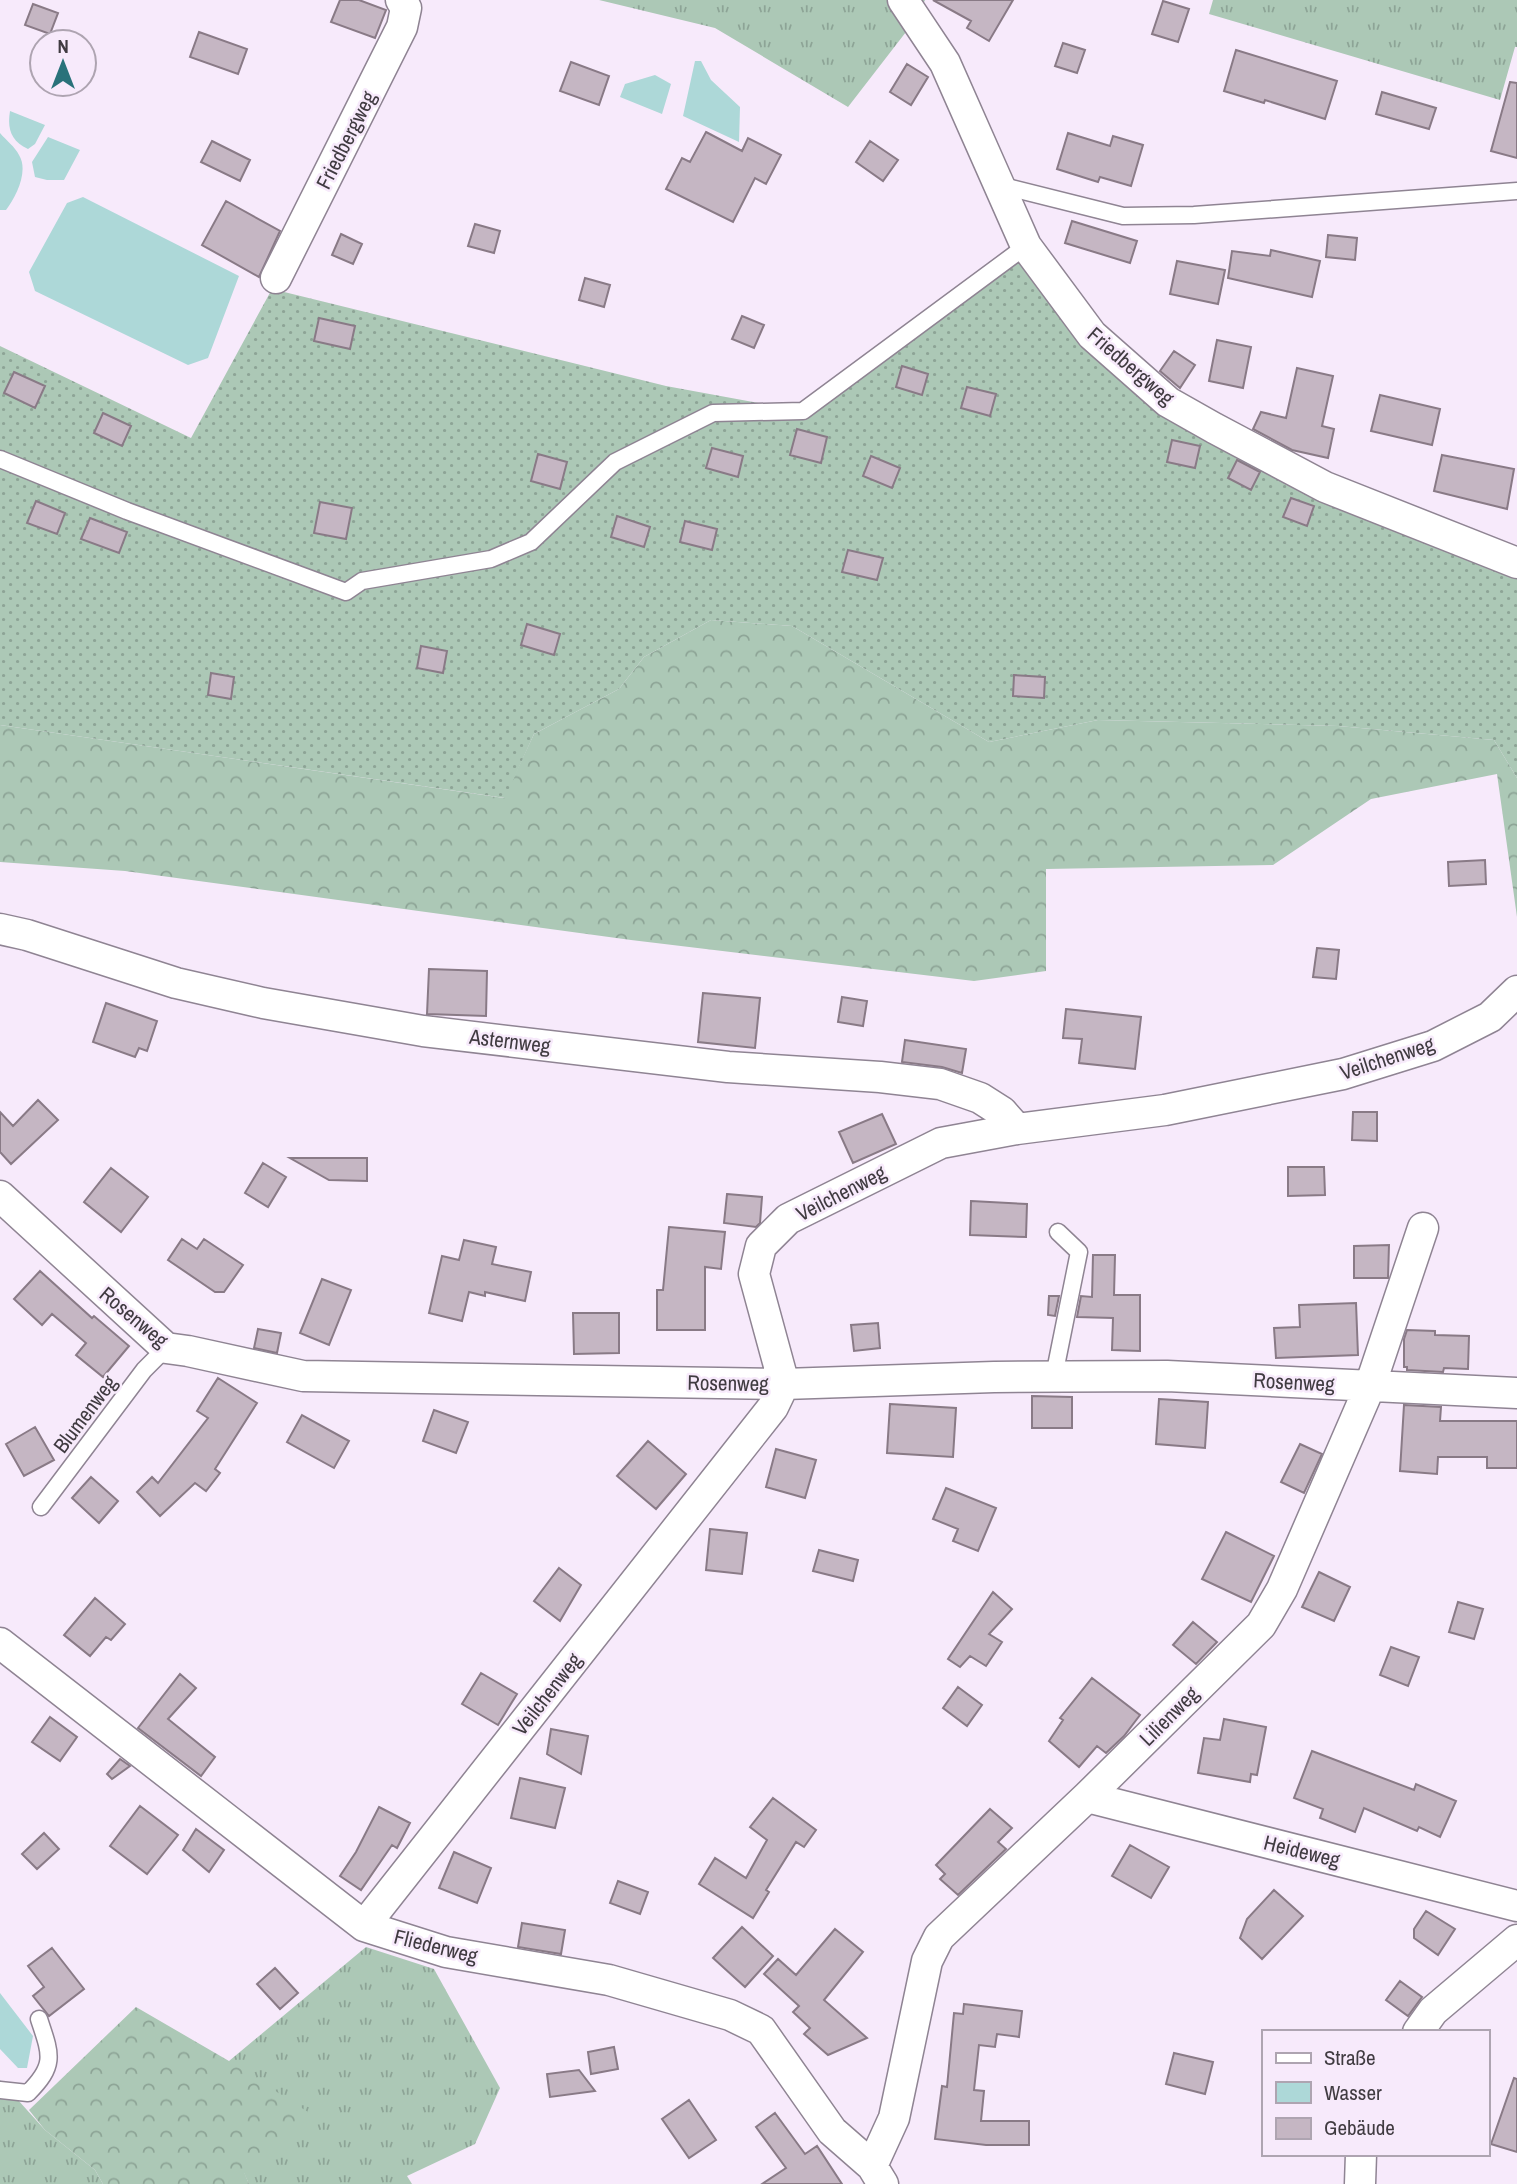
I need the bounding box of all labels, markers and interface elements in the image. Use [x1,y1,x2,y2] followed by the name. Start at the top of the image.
[28,28,98,98] north arrow
[57,33,69,59] text: N
[309,86,383,194] street label: Friedbergweg
[1081,320,1181,412] street label: Friedbergweg
[467,1022,553,1060] street label: Asternweg
[1336,1029,1438,1087] street label: Veilchenweg
[791,1158,891,1228] street label: Veilchenweg
[94,1280,175,1355] street label: Rosenweg
[1253,1365,1336,1399] street label: Rosenweg
[687,1368,769,1398] street label: Rosenweg
[46,1369,124,1459] street label: Blumenweg
[506,1646,589,1741] street label: Veilchenweg
[1133,1679,1206,1752] street label: Lilienweg
[1261,1828,1344,1875] street label: Heideweg
[391,1922,481,1970] street label: Fliederweg
[1262,2030,1489,2156] legend
[1324,2043,1376,2072] text: Straße
[1324,2078,1382,2107] text: Wasser
[1324,2113,1395,2142] text: Gebäude

